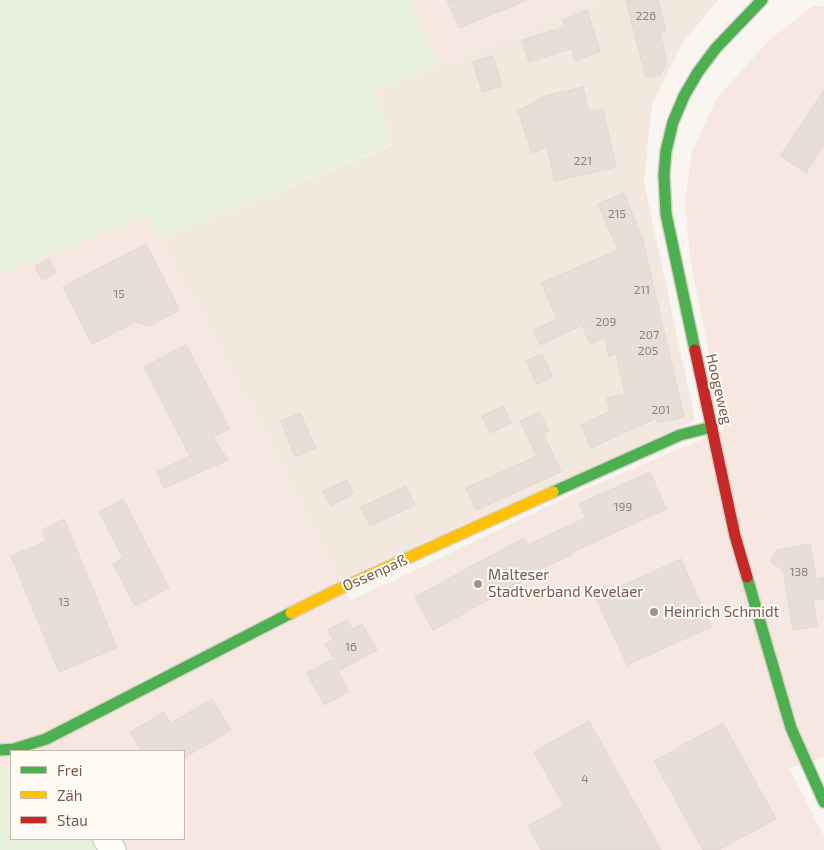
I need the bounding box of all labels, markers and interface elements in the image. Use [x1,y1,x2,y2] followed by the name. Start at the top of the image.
[636,9,656,23] house number: 226
[574,154,592,168] house number: 221
[608,207,626,221] house number: 215
[634,283,650,297] house number: 211
[113,287,125,301] house number: 15
[596,315,616,329] house number: 209
[639,328,659,342] house number: 207
[638,344,658,358] house number: 205
[702,352,736,426] street label: Hoogeweg
[652,403,670,417] house number: 201
[614,500,632,514] house number: 199
[340,551,410,595] street label: Ossenpaß
[790,565,808,579] house number: 138
[488,566,643,601] place label: Malteser Stadtverband Kevelaer
[472,578,484,590] marker: Malteser Stadtverband Kevelaer
[58,595,70,609] house number: 13
[664,603,779,621] place label: Heinrich Schmidt
[648,606,660,618] marker: Heinrich Schmidt
[345,640,357,654] house number: 16
[10,750,185,840] legend
[57,761,82,779] text: Frei
[581,772,589,786] house number: 4
[57,786,82,804] text: Zäh
[57,811,88,829] text: Stau

